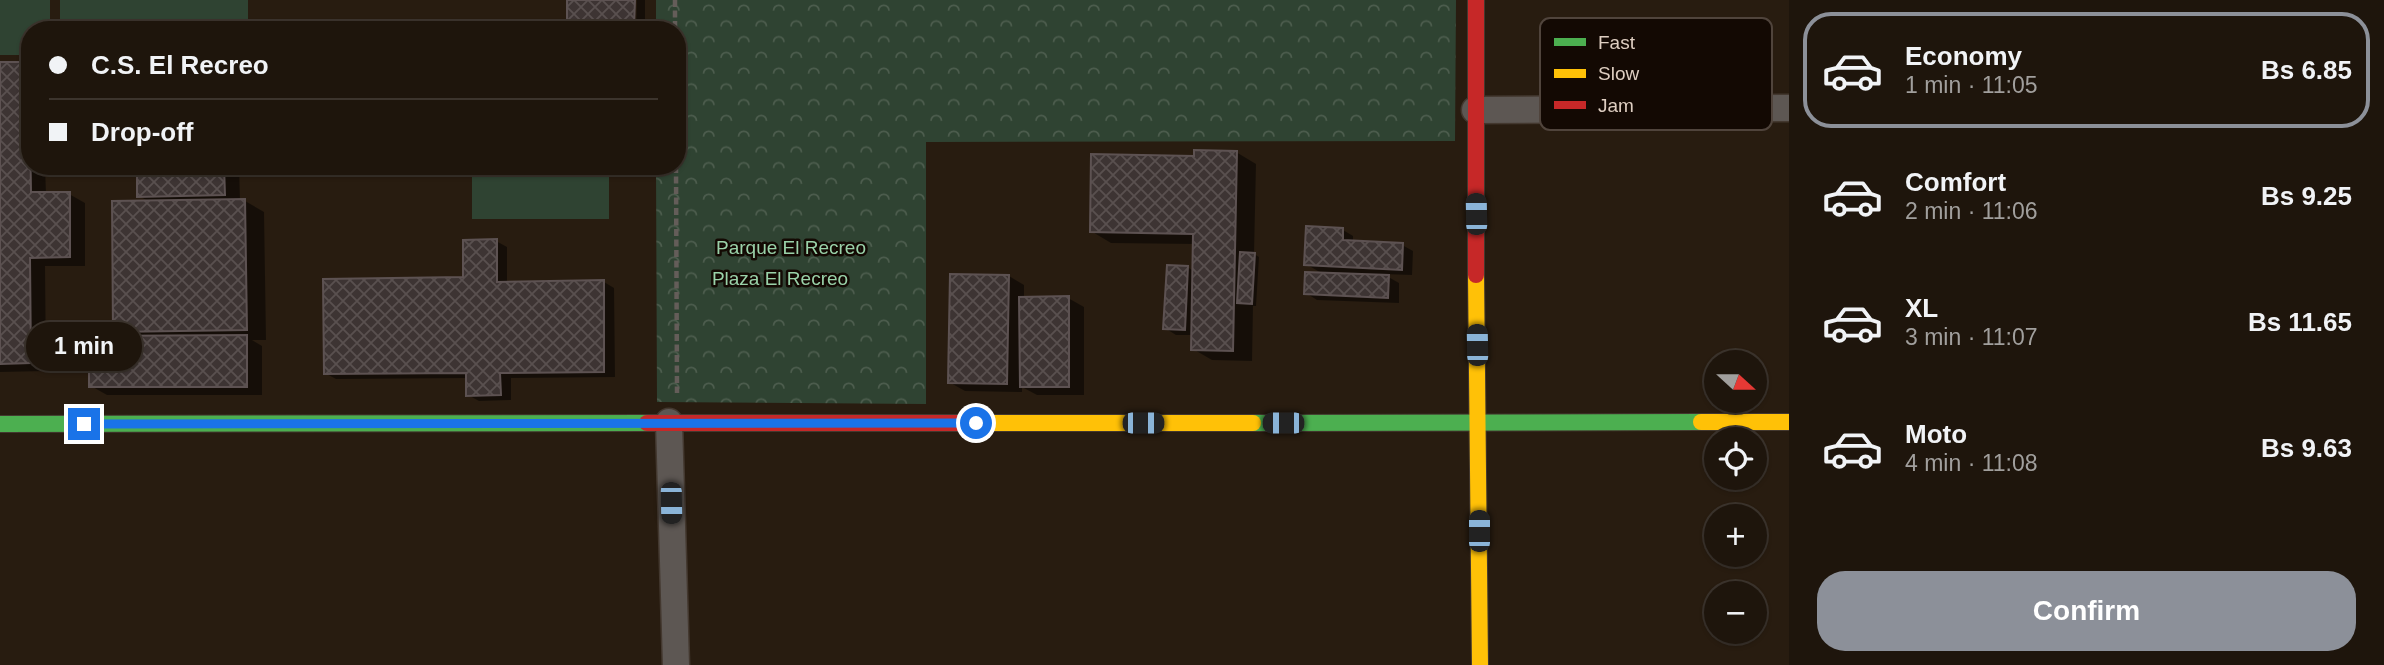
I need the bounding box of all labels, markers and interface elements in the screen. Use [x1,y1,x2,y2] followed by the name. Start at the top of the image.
[1540,18,1772,130] legend
[1598,32,1636,53] text: Fast
[1821,39,1884,102] icon: car
[1905,41,2022,71] text: Economy
[91,50,269,80] text: C.S. El Recreo
[2261,55,2352,85] text: Bs 6.85
[1598,63,1639,84] text: Slow
[1905,72,2038,98] text: 1 min · 11:05
[1598,95,1634,116] text: Jam
[91,117,194,147] text: Drop-off
[1821,165,1884,228] icon: car
[1905,167,2006,197] text: Comfort
[2261,181,2352,211] text: Bs 9.25
[1466,193,1487,235] car
[1905,198,2038,224] text: 2 min · 11:06
[716,237,866,258] park label: Parque El Recreo
[712,268,848,289] park label: Plaza El Recreo
[1821,291,1884,354] icon: car
[1905,293,1938,323] text: XL
[2248,307,2352,337] text: Bs 11.65
[26,322,142,372] callout: 1 min
[1467,324,1488,366] car
[1905,324,2038,350] text: 3 min · 11:07
[54,333,114,359] text: 1 min
[1704,350,1768,413] north arrow
[1704,350,1767,644] map controls
[960,407,992,439] route start
[68,408,100,440] route end
[1123,413,1165,434] car
[1263,413,1305,434] car
[1821,417,1884,480] icon: car
[1905,419,1967,449] text: Moto
[1704,427,1767,490] button: locate
[2261,433,2352,463] text: Bs 9.63
[1905,450,2038,476] text: 4 min · 11:08
[661,482,682,524] car
[1704,504,1767,567] button: +
[1469,510,1490,552] car
[1817,571,2356,651] button: Confirm
[1704,581,1767,644] button: −

